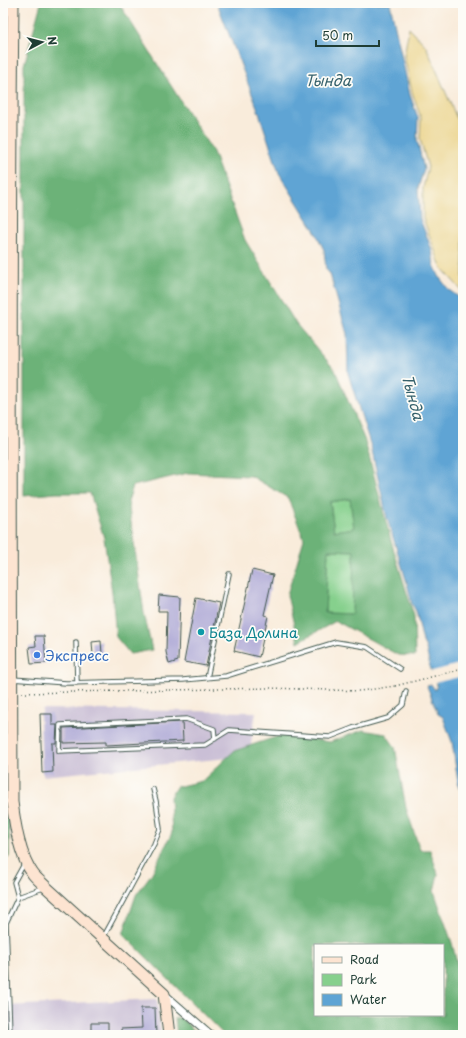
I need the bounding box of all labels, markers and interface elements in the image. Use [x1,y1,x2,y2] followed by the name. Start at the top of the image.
[22,22,62,62] north arrow
[316,22,379,48] scale bar
[322,26,353,44] text: 50 m
[43,35,61,46] text: N
[305,68,352,91] water label: Тында
[397,372,431,423] water label: Тында
[209,622,298,643] place label: База Долина
[196,627,206,637] marker: База Долина
[45,645,109,666] place label: Экспресс
[32,650,42,660] marker: Экспресс
[314,944,444,1016] legend
[350,950,379,968] text: Road
[350,970,377,988] text: Park
[350,990,387,1008] text: Water

